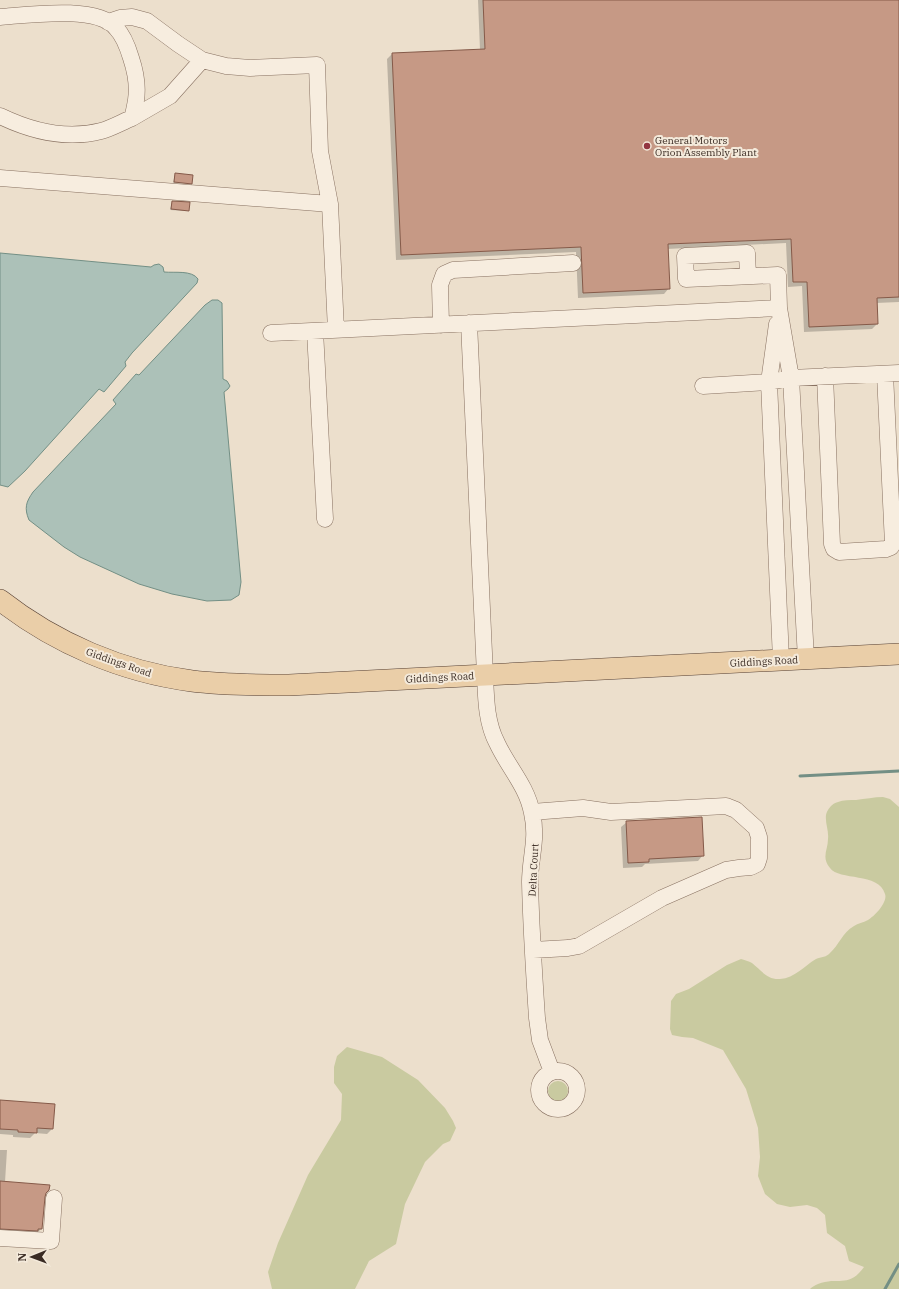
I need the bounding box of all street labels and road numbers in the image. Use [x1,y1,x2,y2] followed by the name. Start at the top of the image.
[84,645,153,680] street label: Giddings Road
[729,653,799,670] street label: Giddings Road
[405,669,475,686] street label: Giddings Road
[526,843,541,897] street label: Delta Court

